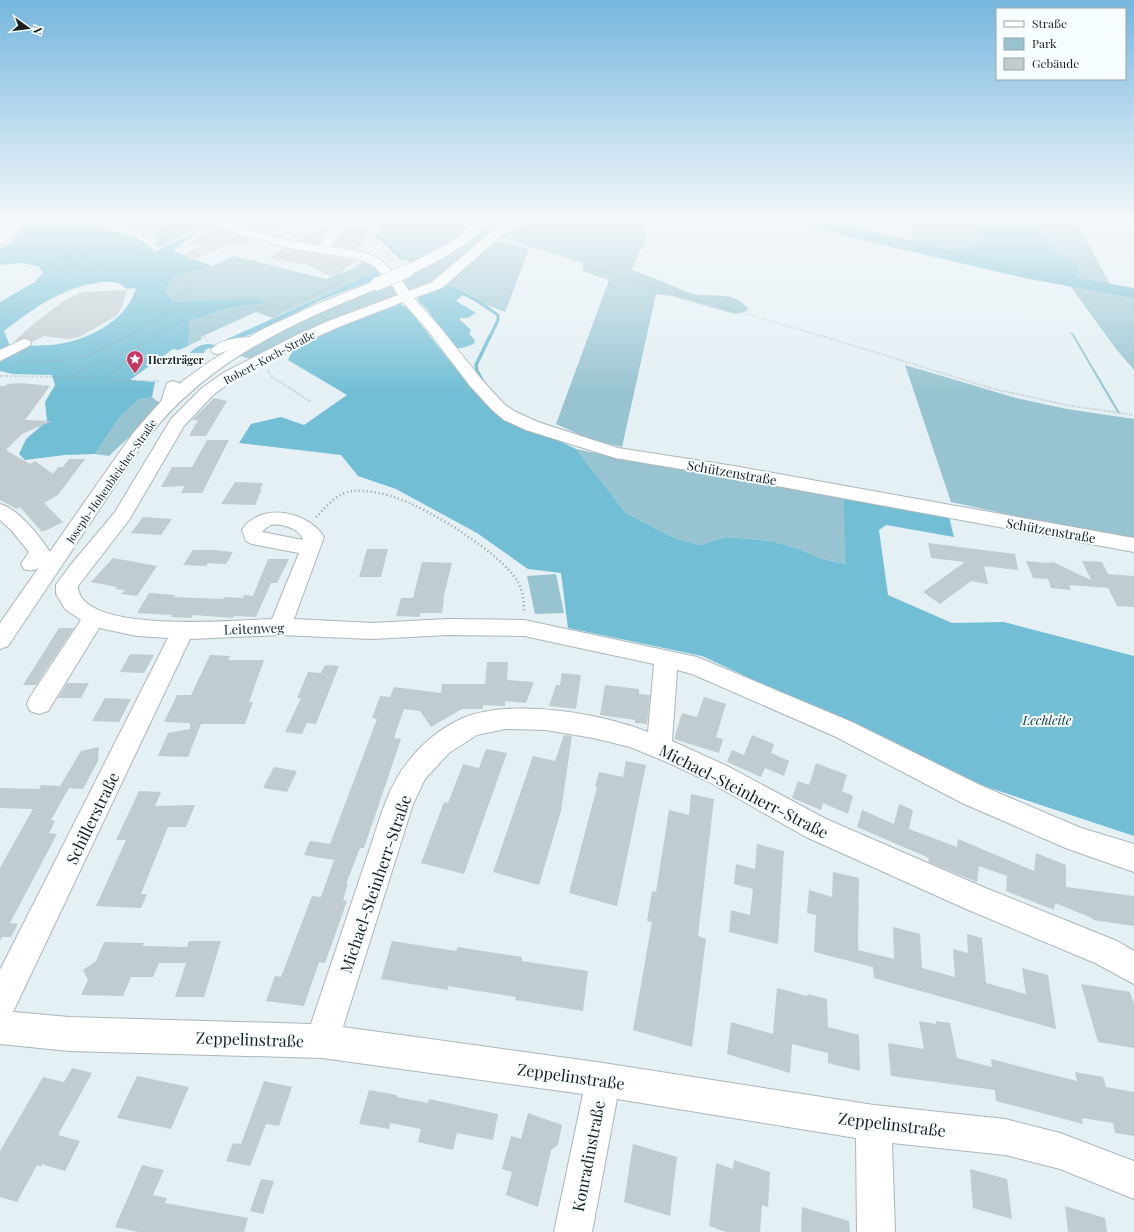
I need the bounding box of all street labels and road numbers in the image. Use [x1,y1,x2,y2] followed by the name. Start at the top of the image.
[221,326,318,388] street label: Robert-Koch-Straße
[62,416,160,547] street label: Joseph-Hohenbleicher-Straße
[686,456,778,488] street label: Schützenstraße
[1005,514,1097,546] street label: Schützenstraße
[224,618,285,638] street label: Leitenweg
[656,739,832,843] street label: Michael-Steinherr-Straße
[61,768,123,868] street label: Schillerstraße
[335,792,415,976] street label: Michael-Steinherr-Straße
[195,1027,305,1051] street label: Zeppelinstraße
[516,1058,626,1094] street label: Zeppelinstraße
[567,1099,609,1213] street label: Konradinstraße
[837,1107,947,1141] street label: Zeppelinstraße

